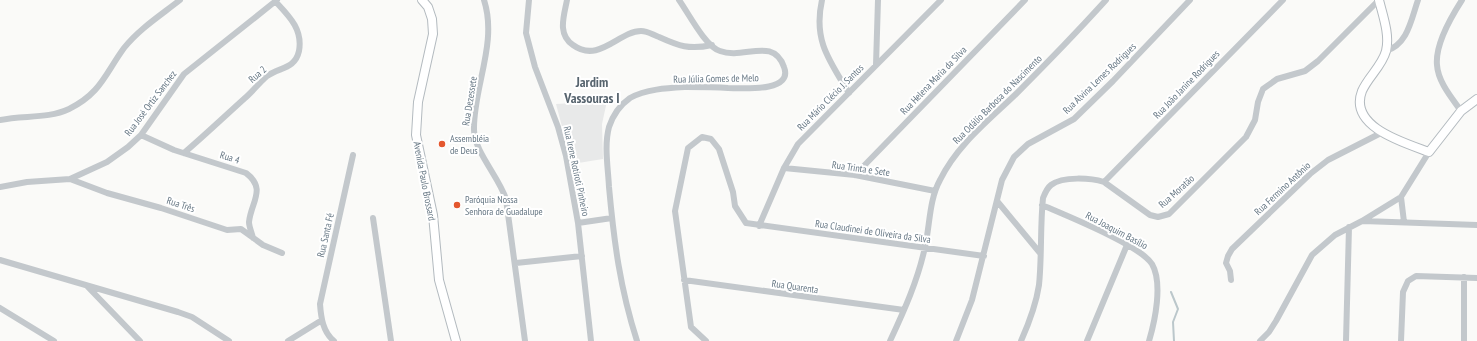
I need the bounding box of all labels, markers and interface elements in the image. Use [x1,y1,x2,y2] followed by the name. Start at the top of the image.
[1060,40,1139,117] street label: Rua Alvina Lemes Rodrigues
[897,43,969,117] street label: Rua Helena Maria da Silva
[1150,47,1223,121] street label: Rua João Janine Rodrigues
[950,52,1045,147] street label: Rua Odálio Barbosa do Nascimento
[794,61,867,133] street label: Rua Mário Clécio J. Santos
[246,63,269,86] street label: Rua 2
[122,68,180,139] street label: Rua José Ortiz Sanchez
[673,71,759,86] street label: Rua Júlia Gomes de Melo
[563,73,620,107] district label: Jardim Vassouras I
[459,75,480,127] street label: Rua Dezessete
[561,125,592,217] street label: Rua Irene Rotiroti Pinheiro
[450,132,489,157] place label: Assembléia de Deus
[437,139,447,149] marker: Assembléia de Deus
[410,140,439,222] street label: Avenida Paulo Brossard
[218,148,242,167] street label: Rua 4
[831,158,891,179] street label: Rua Trinta e Sete
[1251,159,1313,218] street label: Rua Fermino Antônio
[1156,172,1197,211] street label: Rua Moratão
[465,193,543,218] place label: Paróquia Nossa Senhora de Guadalupe
[165,194,197,215] street label: Rua Três
[452,200,462,210] marker: Paróquia Nossa Senhora de Guadalupe
[1083,209,1150,252] street label: Rua Joaquim Basílio
[314,212,337,259] street label: Rua Santa Fé
[814,217,932,246] street label: Rua Claudinei de Oliveira da Silva
[771,277,819,296] street label: Rua Quarenta

